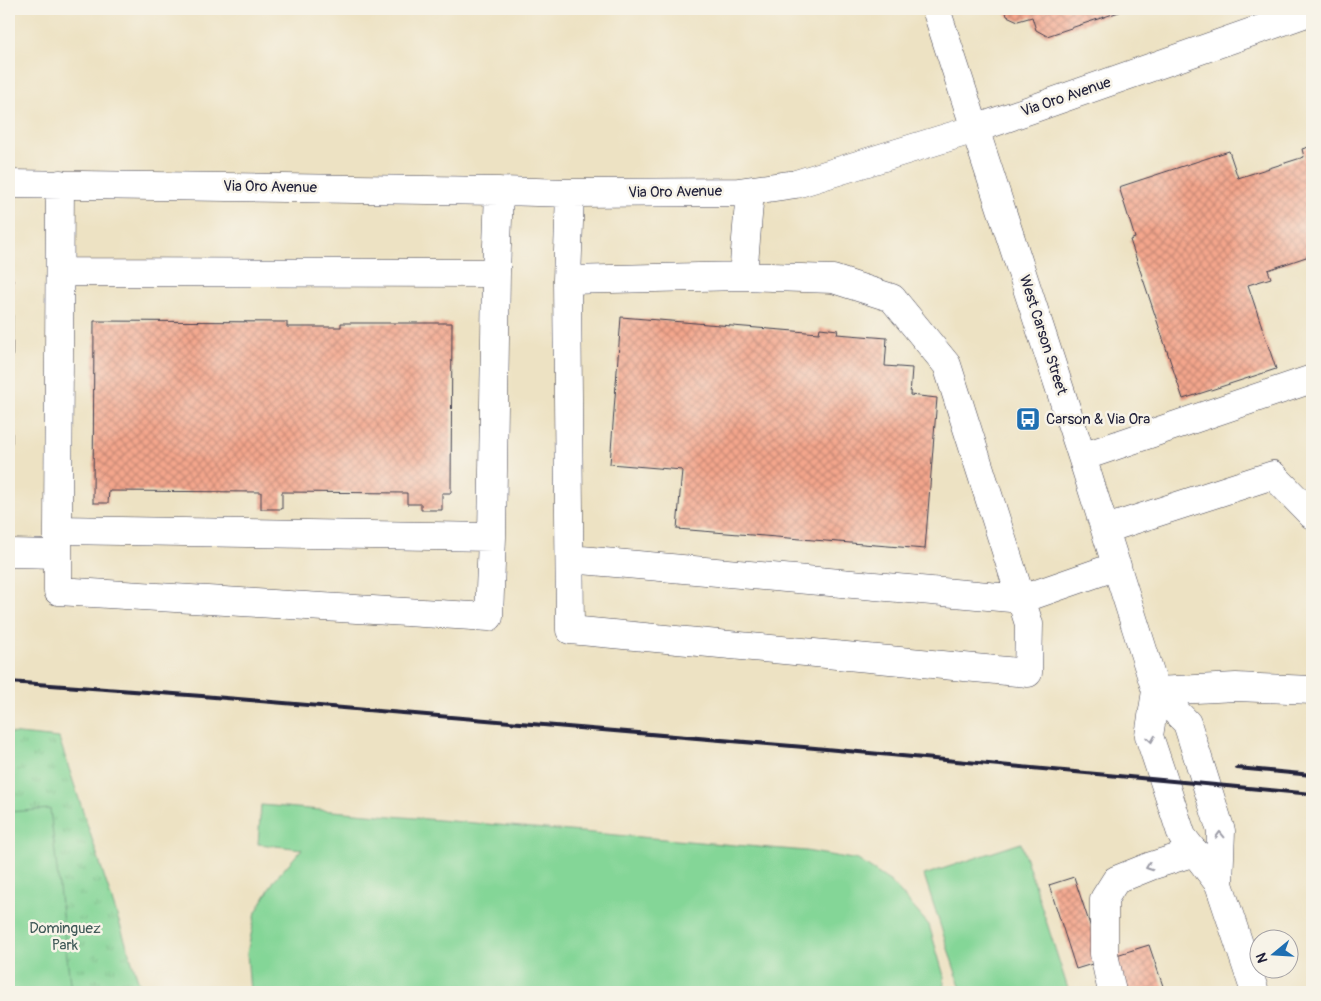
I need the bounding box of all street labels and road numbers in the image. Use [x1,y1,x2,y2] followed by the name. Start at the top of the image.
[1019,73,1114,121] street label: Via Oro Avenue
[223,177,318,197] street label: Via Oro Avenue
[628,182,723,202] street label: Via Oro Avenue
[1015,273,1072,398] street label: West Carson Street

